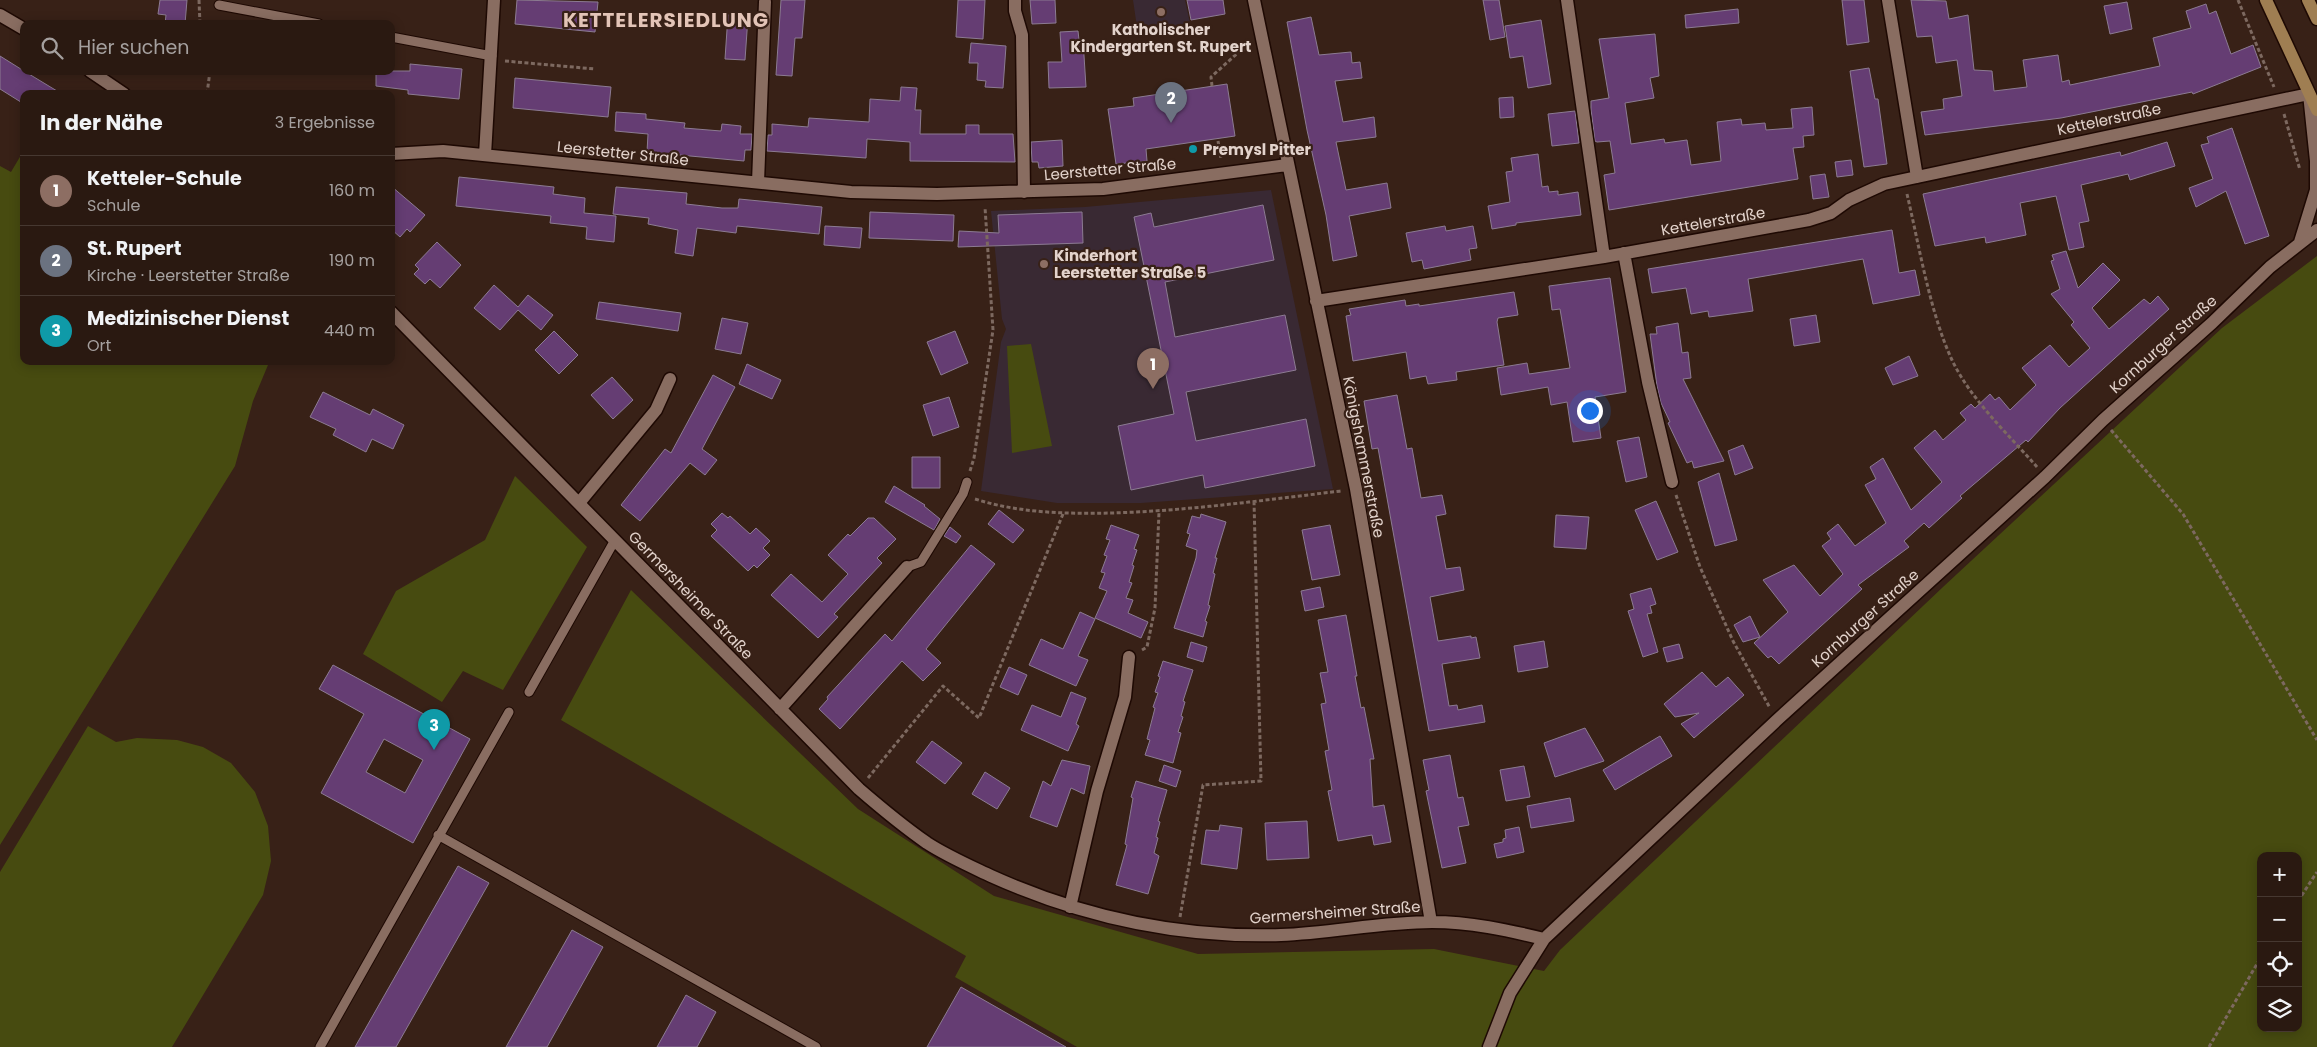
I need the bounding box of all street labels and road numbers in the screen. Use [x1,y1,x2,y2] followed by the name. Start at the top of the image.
[2055,98,2163,140] street label: Kettelerstraße
[556,136,690,170] street label: Leerstetter Straße
[1043,153,1177,185] street label: Leerstetter Straße
[1659,201,1767,241] street label: Kettelerstraße
[2105,290,2221,398] street label: Kornburger Straße
[1338,375,1390,539] street label: Königshammerstraße
[624,526,758,664] street label: Germersheimer Straße
[1807,564,1923,672] street label: Kornburger Straße
[1249,896,1421,928] street label: Germersheimer Straße

